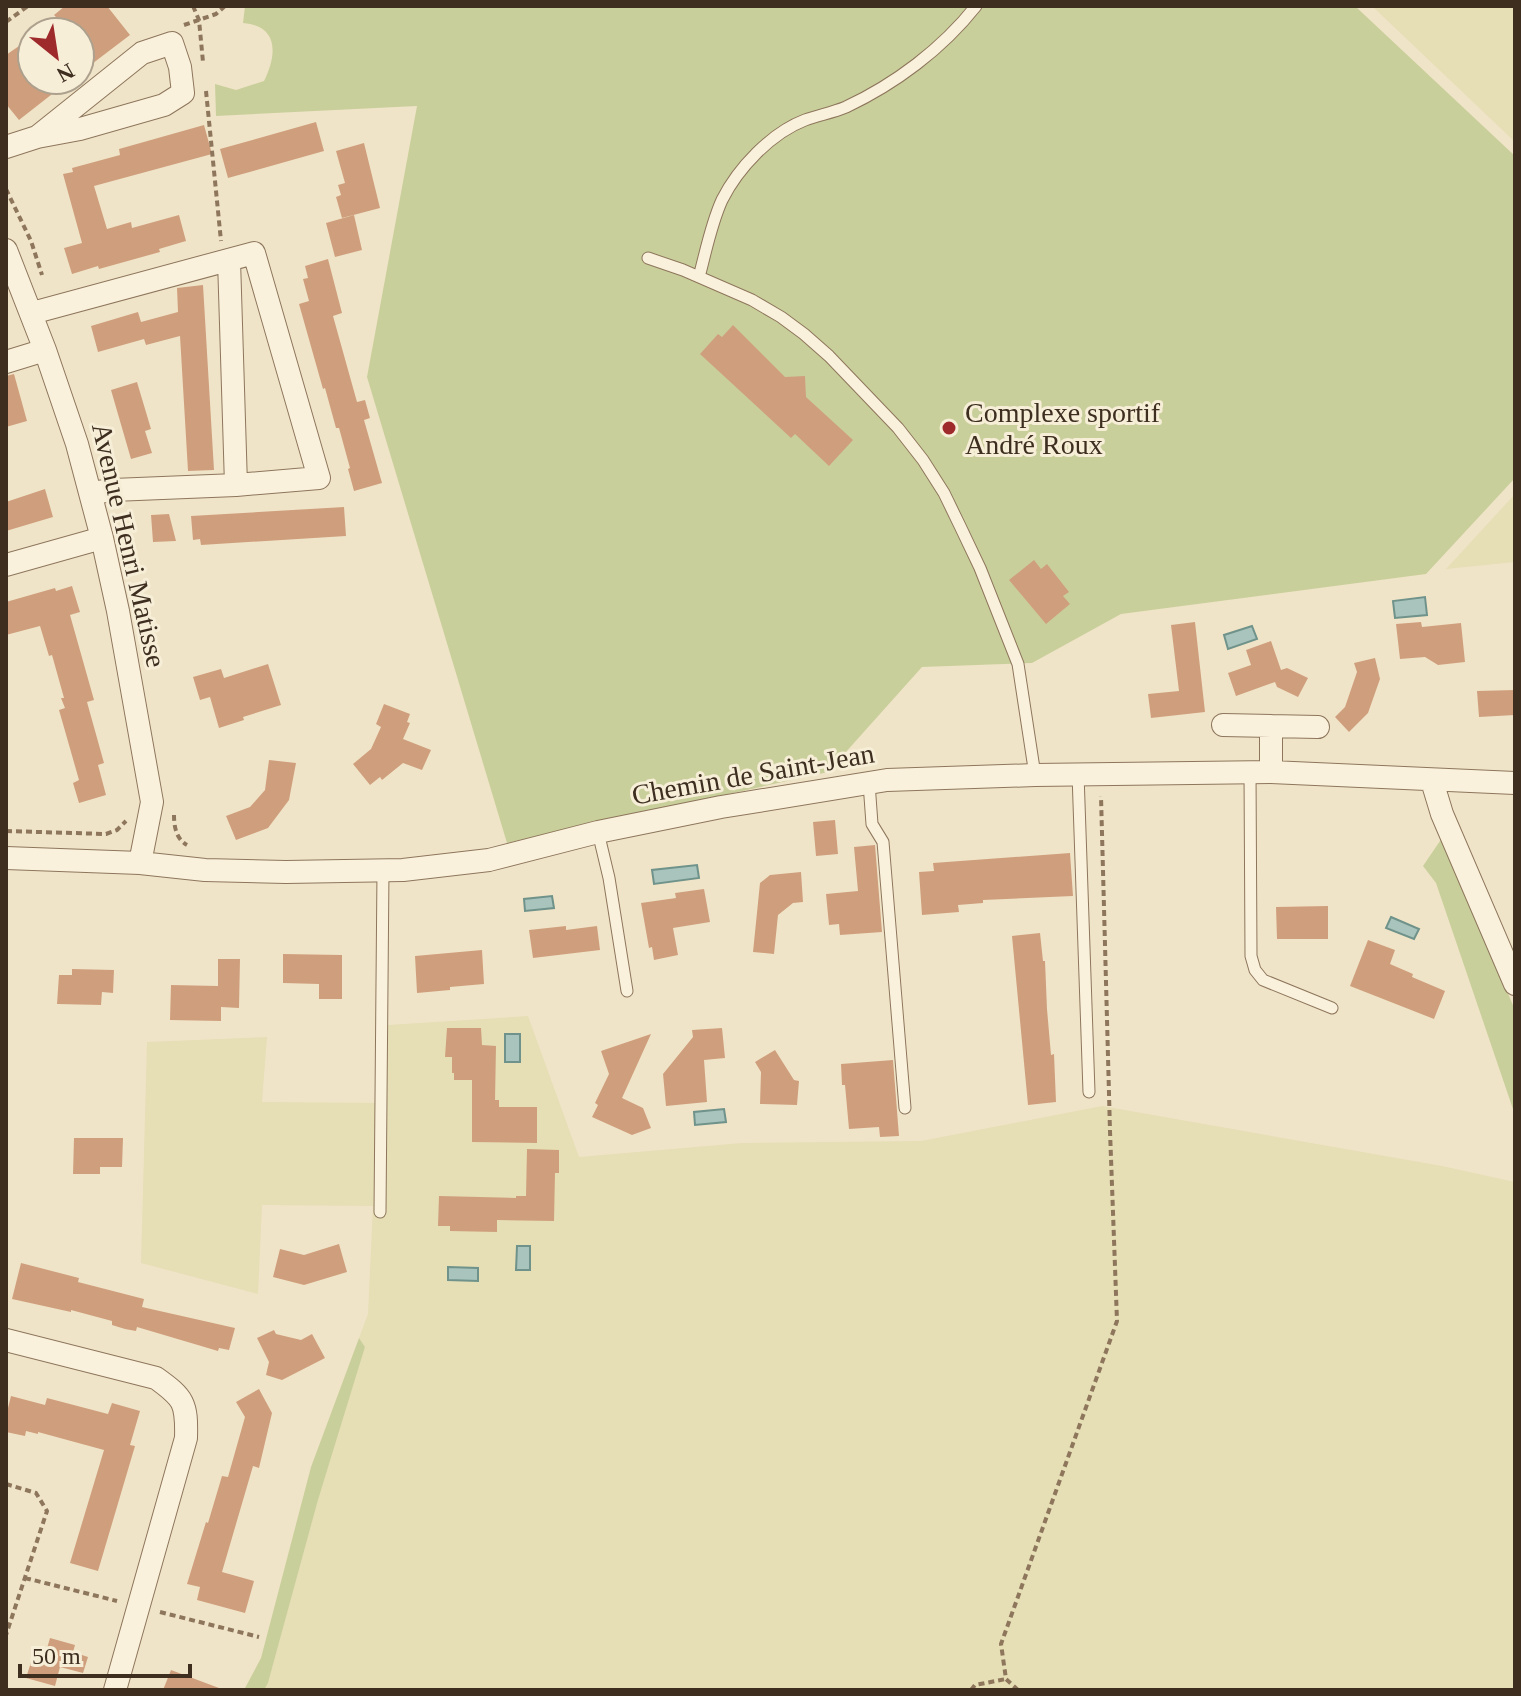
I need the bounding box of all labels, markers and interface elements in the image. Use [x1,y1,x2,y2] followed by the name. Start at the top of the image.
[16,16,96,96] north arrow
[53,58,79,88] text: N
[965,397,1161,460] place label: Complexe sportif André Roux
[940,419,958,437] marker: Complexe sportif André Roux
[86,420,172,670] street label: Avenue Henri Matisse
[629,737,877,811] street label: Chemin de Saint-Jean
[20,1628,190,1678] scale bar
[32,1643,81,1669] text: 50 m

